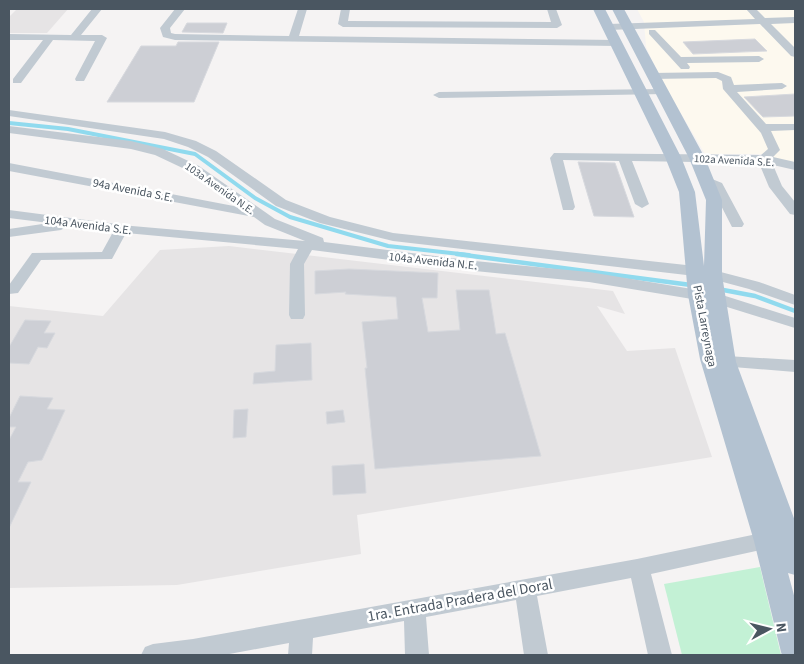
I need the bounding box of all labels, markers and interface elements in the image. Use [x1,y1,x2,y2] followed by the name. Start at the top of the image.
[693,151,775,170] street label: 102a Avenida S.E.
[182,159,258,218] street label: 103a Avenida N.E.
[91,174,175,207] street label: 94a Avenida S.E.
[43,212,132,239] street label: 104a Avenida S.E.
[388,248,478,275] street label: 104a Avenida N.E.
[688,284,721,368] street label: Pista Larreynaga
[366,574,554,627] street label: 1ra. Entrada Pradera del Doral
[744,604,794,654] north arrow
[770,622,791,633] text: N

